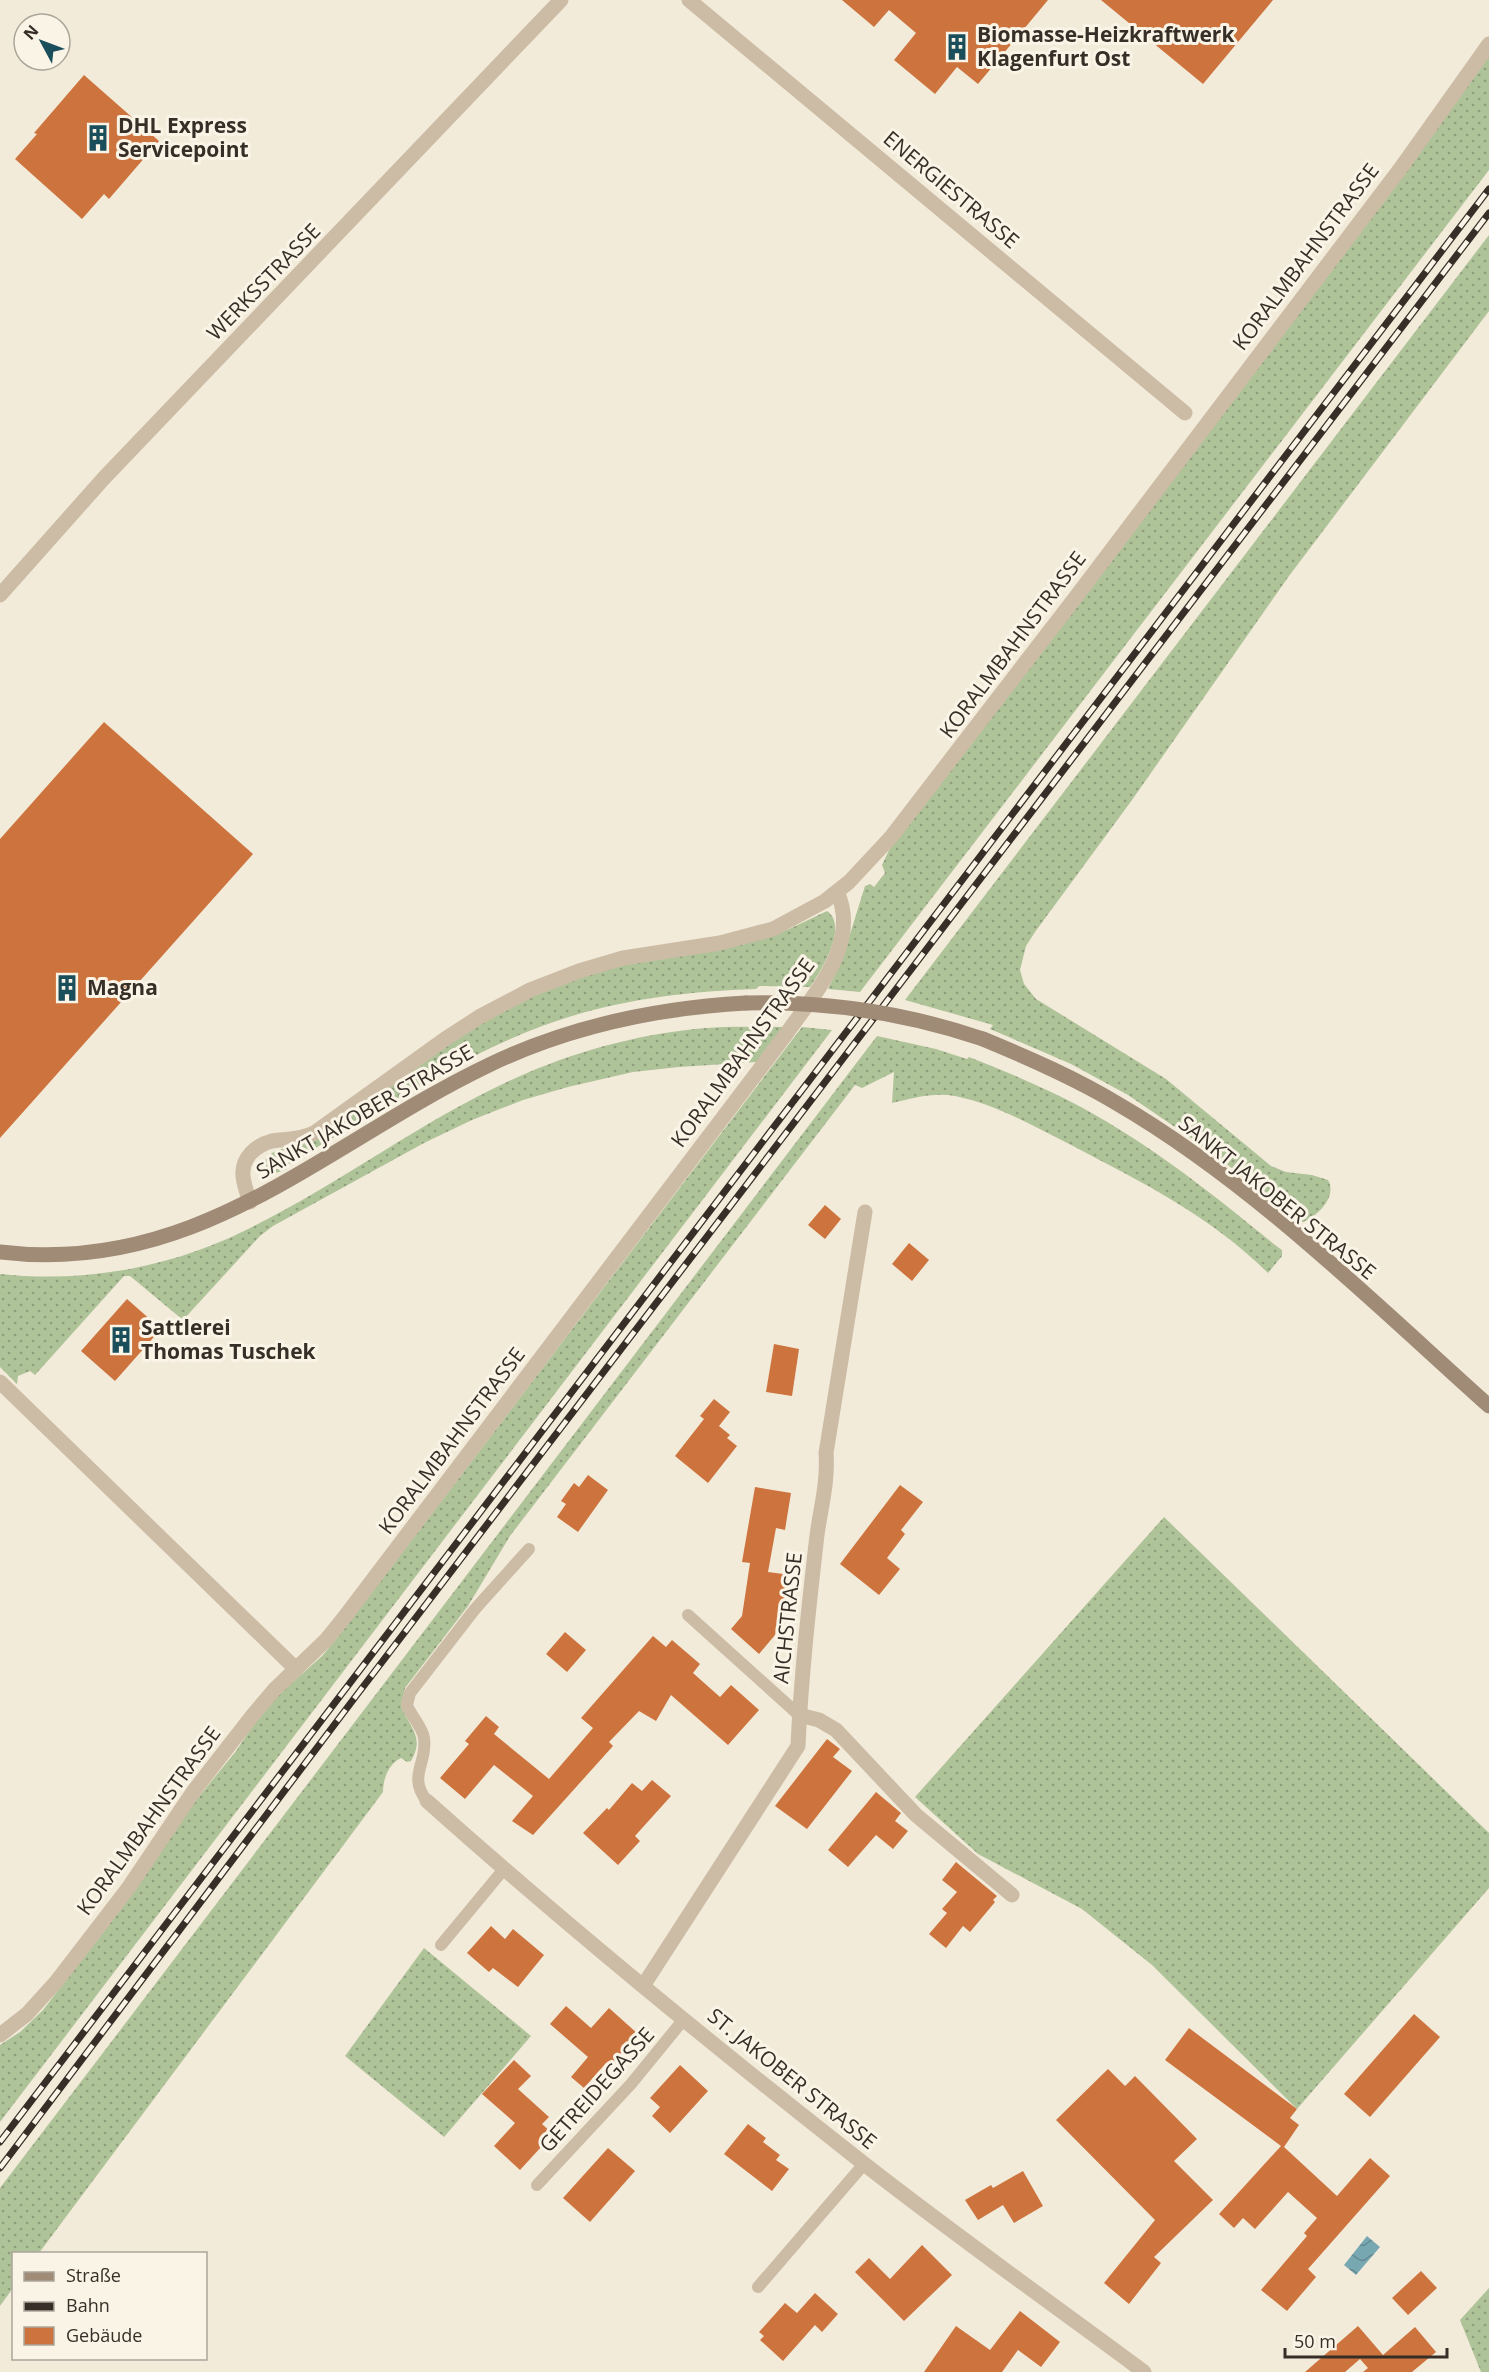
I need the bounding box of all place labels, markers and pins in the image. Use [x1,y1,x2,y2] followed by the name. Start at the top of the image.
[977,20,1235,72] place label: Biomasse-Heizkraftwerk Klagenfurt Ost
[942,32,972,62] building icon: Biomasse-Heizkraftwerk Klagenfurt Ost
[118,111,249,163] place label: DHL Express Servicepoint
[83,123,113,153] building icon: DHL Express Servicepoint
[52,973,82,1003] building icon: Magna
[87,973,158,1001] place label: Magna
[141,1313,317,1365] place label: Sattlerei Thomas Tuschek
[106,1325,136,1355] building icon: Sattlerei Thomas Tuschek

